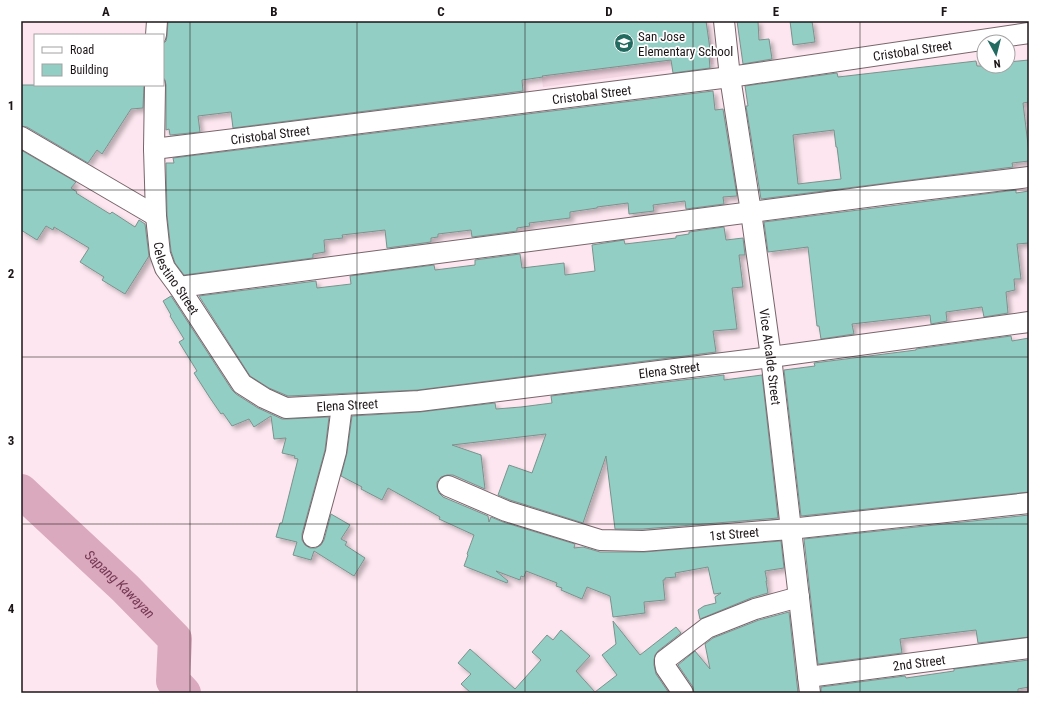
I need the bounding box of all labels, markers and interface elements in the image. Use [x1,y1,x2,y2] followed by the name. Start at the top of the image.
[102,4,110,19] text: A
[270,4,278,19] text: B
[437,4,445,19] text: C
[605,4,613,19] text: D
[773,4,780,19] text: E
[941,4,947,19] text: F
[638,29,733,59] place label: San Jose Elementary School
[613,32,635,54] school or university icon: San Jose Elementary School
[34,34,164,86] legend
[976,34,1016,74] north arrow
[872,37,953,63] street label: Cristobal Street
[70,43,94,57] text: Road
[993,57,1001,70] text: N
[70,63,108,77] text: Building
[551,82,632,107] street label: Cristobal Street
[8,98,14,113] text: 1
[230,122,311,147] street label: Cristobal Street
[151,241,202,317] street label: Celestino Street
[8,266,15,281] text: 2
[757,308,784,406] street label: Vice Alcalde Street
[638,358,701,381] street label: Elena Street
[316,396,379,414] street label: Elena Street
[8,433,14,448] text: 3
[709,524,760,543] street label: 1st Street
[82,547,158,622] water label: Sapang Kawayan
[8,601,15,616] text: 4
[892,652,946,673] street label: 2nd Street

